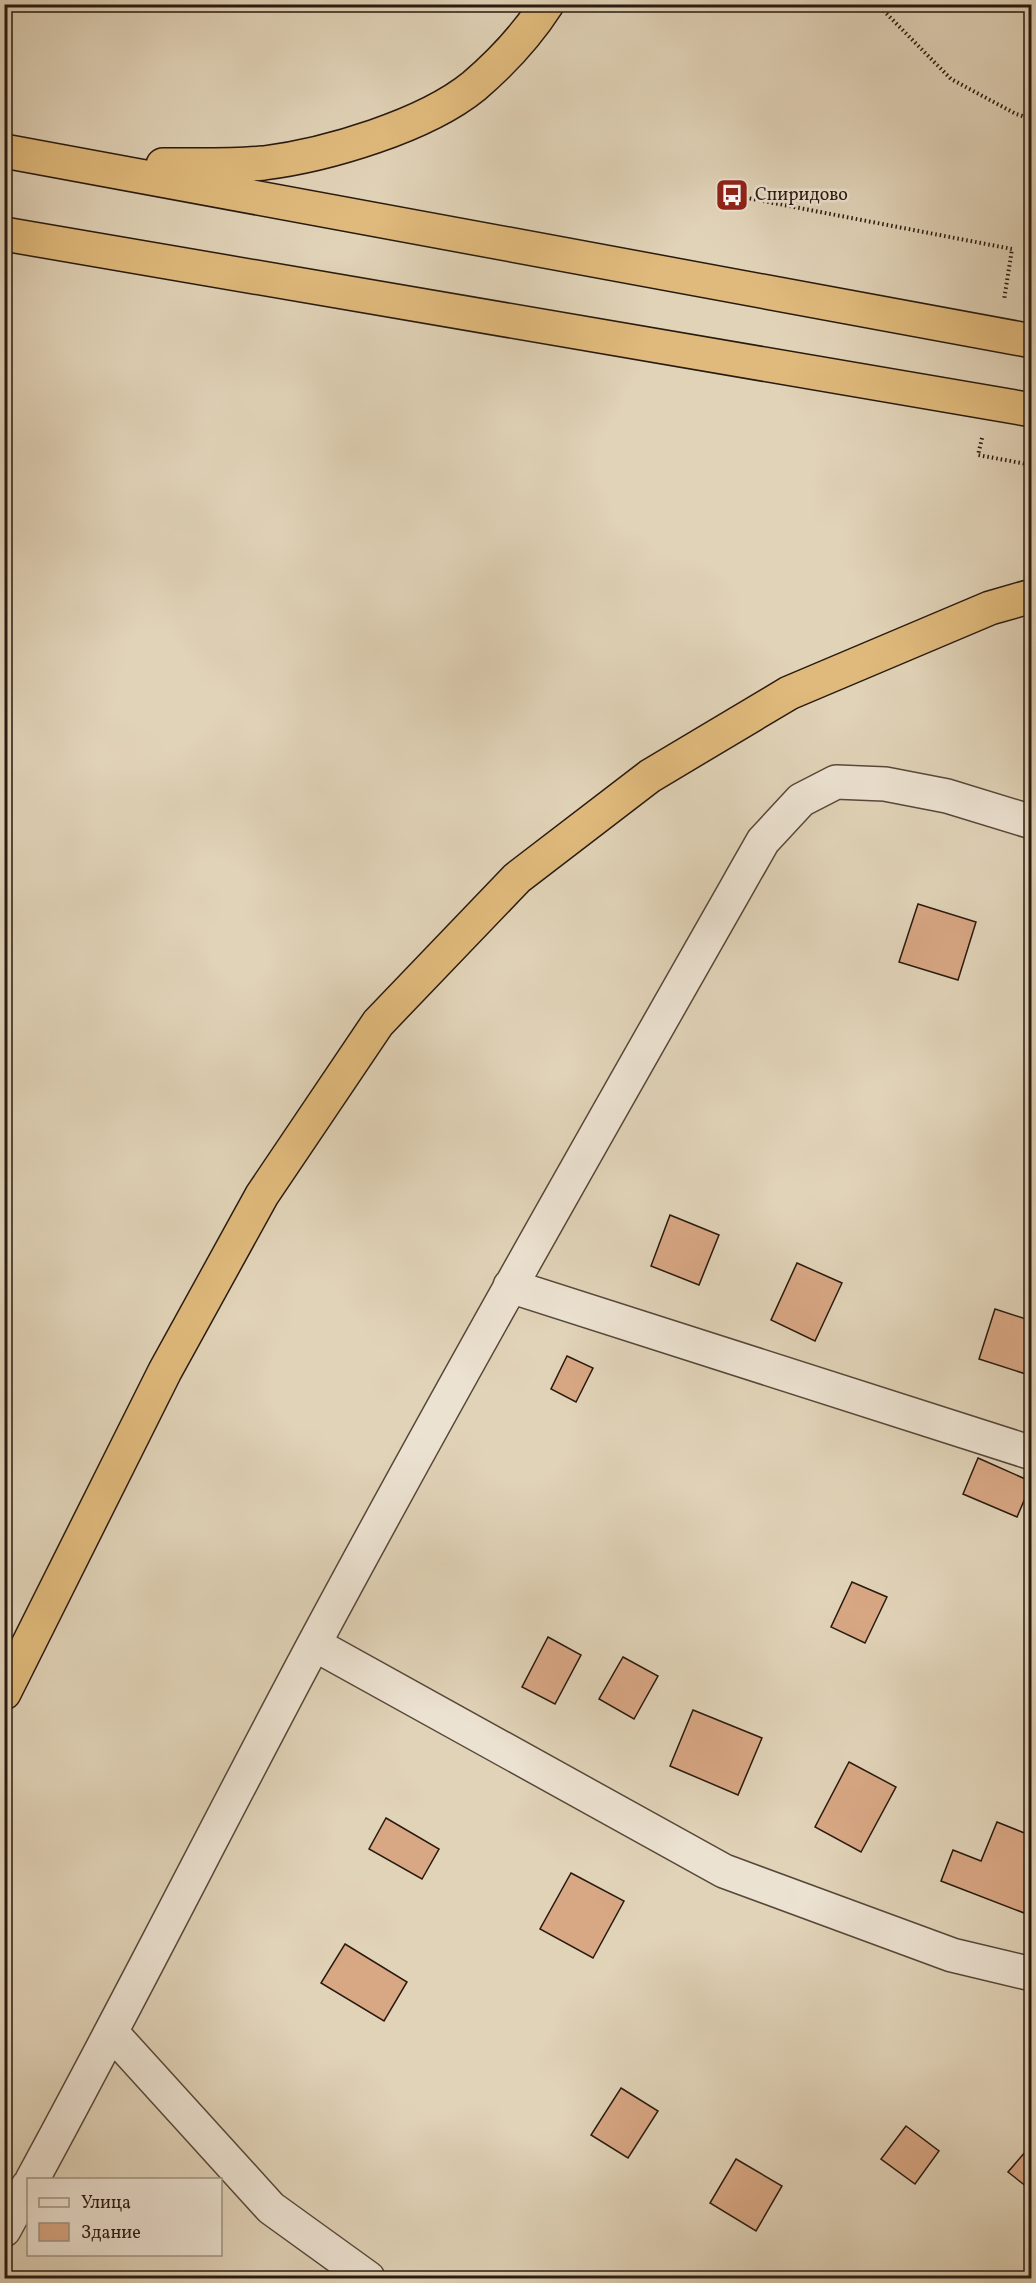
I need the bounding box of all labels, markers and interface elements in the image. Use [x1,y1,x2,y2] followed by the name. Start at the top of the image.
[714,177,750,213] bus stop icon: Спиридово
[755,183,848,208] place label: Спиридово
[27,2178,222,2256] legend
[81,2191,131,2216] text: Улица
[81,2221,141,2246] text: Здание

